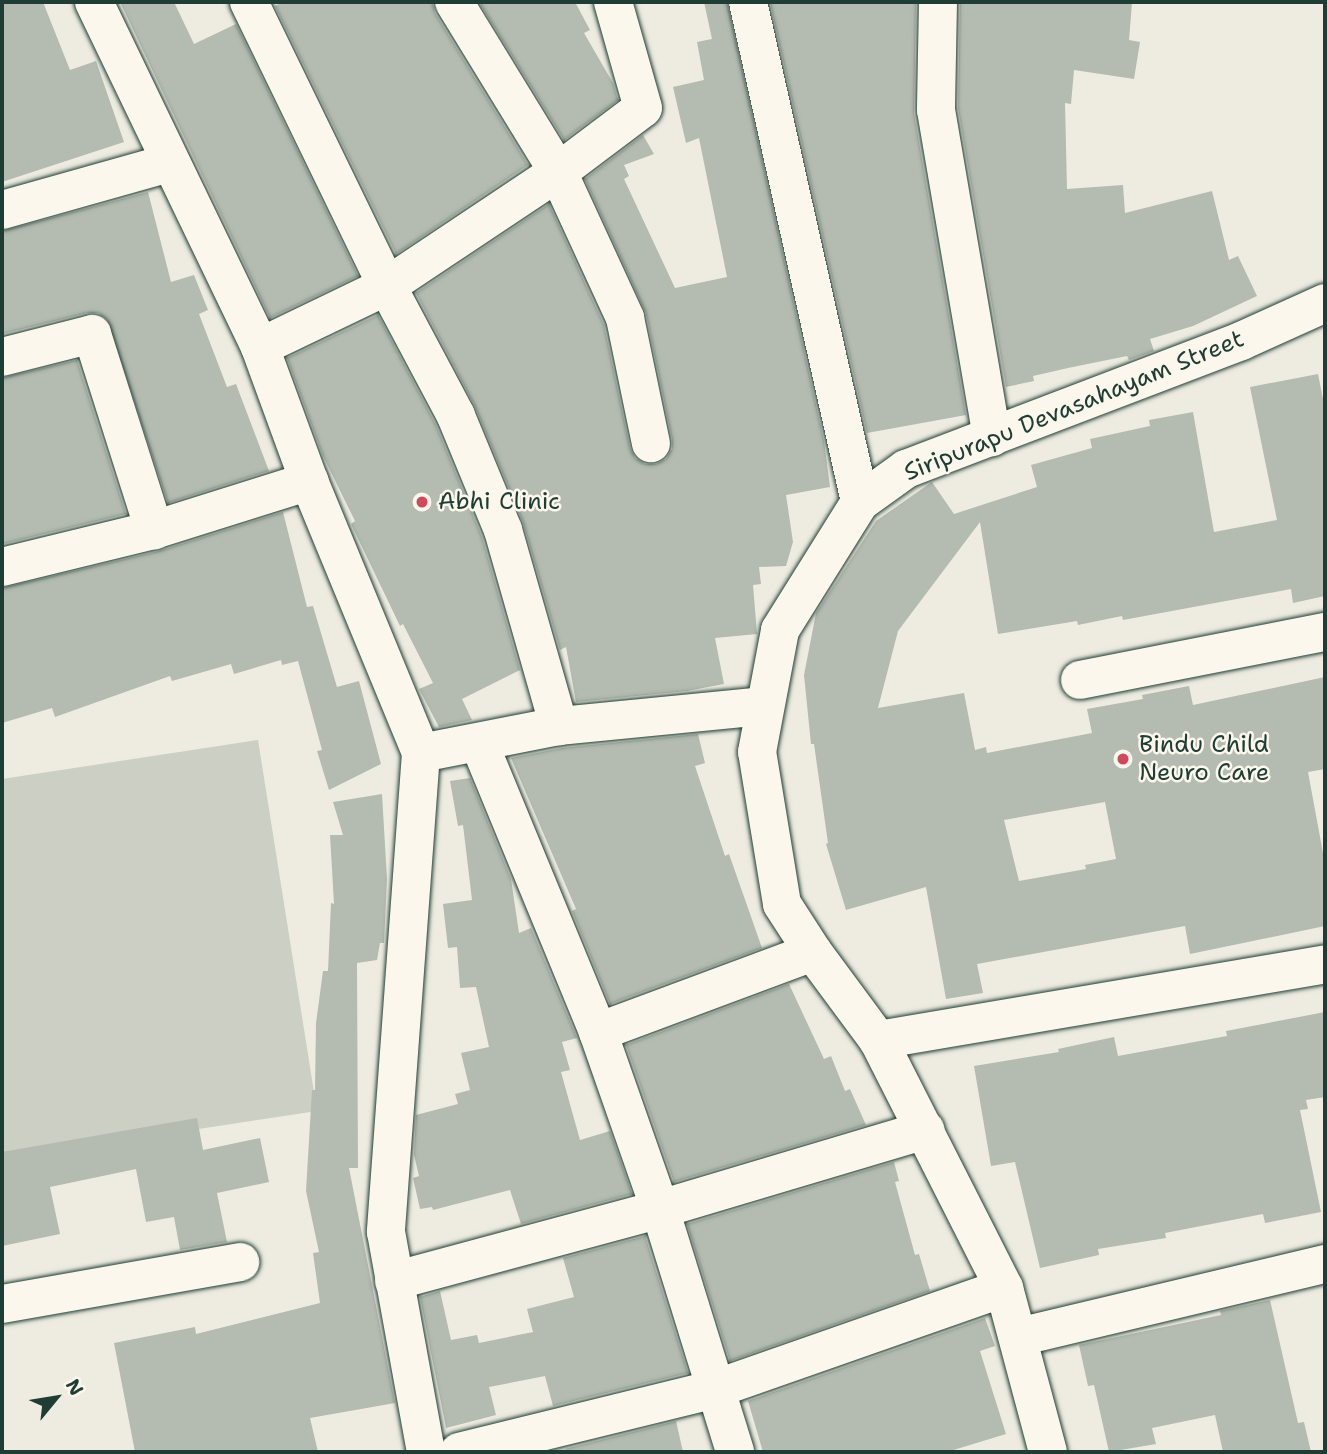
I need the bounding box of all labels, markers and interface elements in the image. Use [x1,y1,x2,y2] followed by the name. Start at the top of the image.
[900,324,1248,488] street label: Siripurapu Devasahayam Street
[438,488,560,516] place label: Abhi Clinic
[412,492,432,512] marker: Abhi Clinic
[1139,731,1269,787] place label: Bindu Child Neuro Care
[1113,749,1133,769] marker: Bindu Child Neuro Care
[21,1363,91,1433] north arrow
[60,1374,89,1400] text: N

